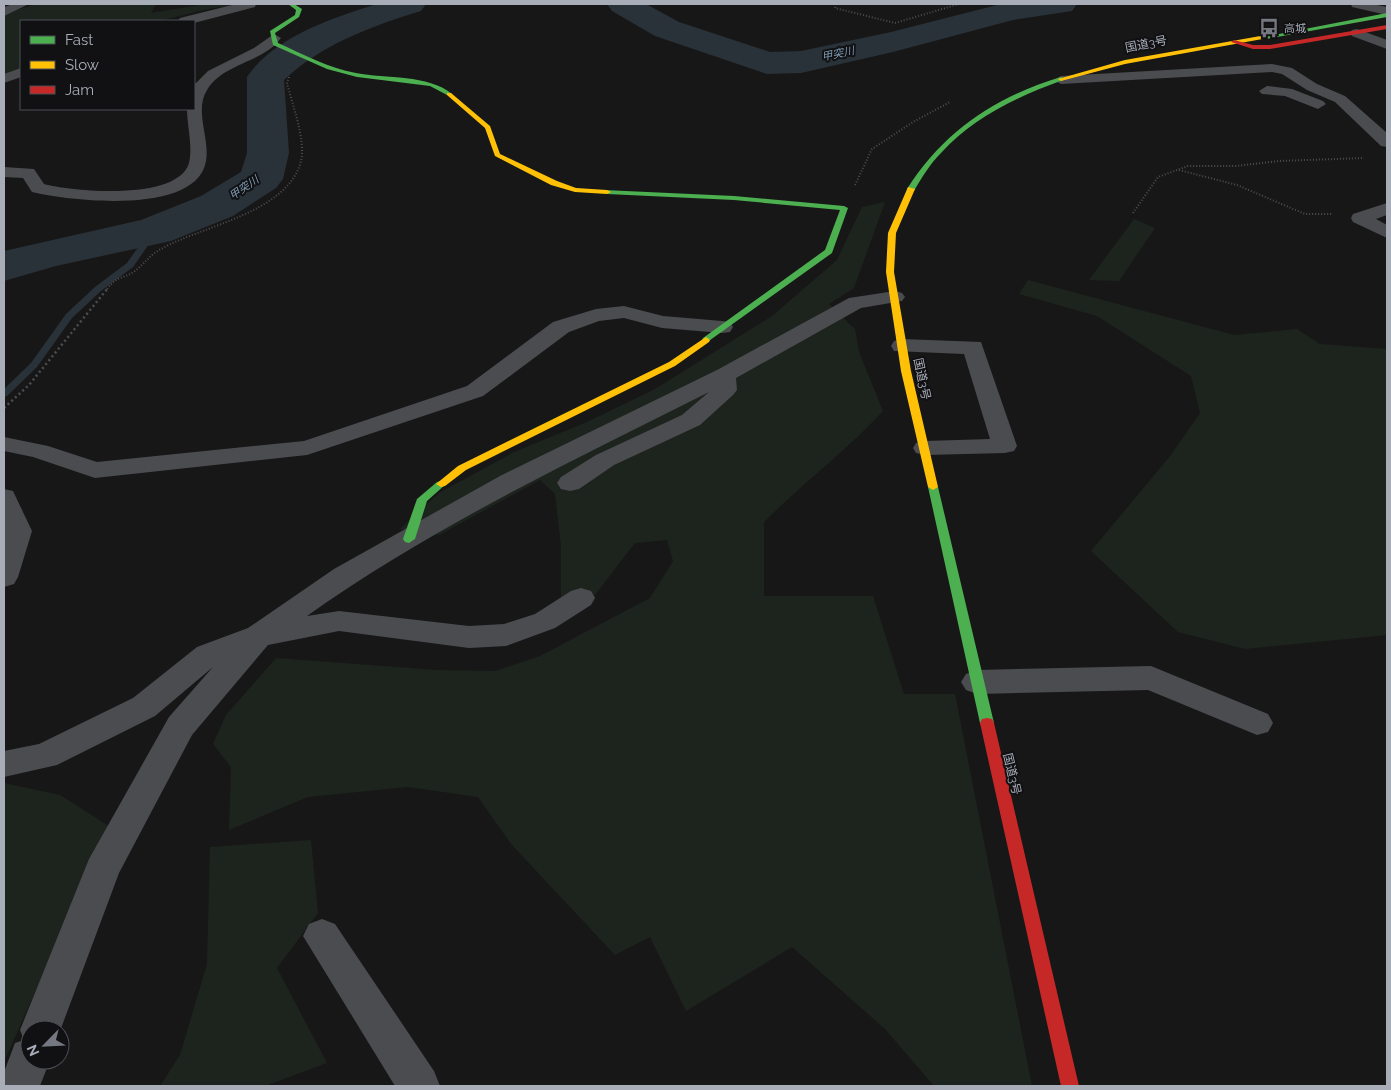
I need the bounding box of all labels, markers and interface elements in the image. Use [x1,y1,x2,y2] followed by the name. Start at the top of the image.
[1258,17,1280,39] bus stop icon: 高城
[20,20,195,110] legend
[1284,22,1306,35] place label: 高城
[65,31,93,49] text: Fast
[1124,33,1168,55] street label: 国道3号
[821,44,856,64] water label: 甲突川
[65,56,99,74] text: Slow
[65,81,94,99] text: Jam
[227,173,262,203] water label: 甲突川
[911,357,933,401] street label: 国道3号
[1000,752,1024,796] street label: 国道3号
[20,1020,70,1070] north arrow
[24,1042,43,1058] text: N

